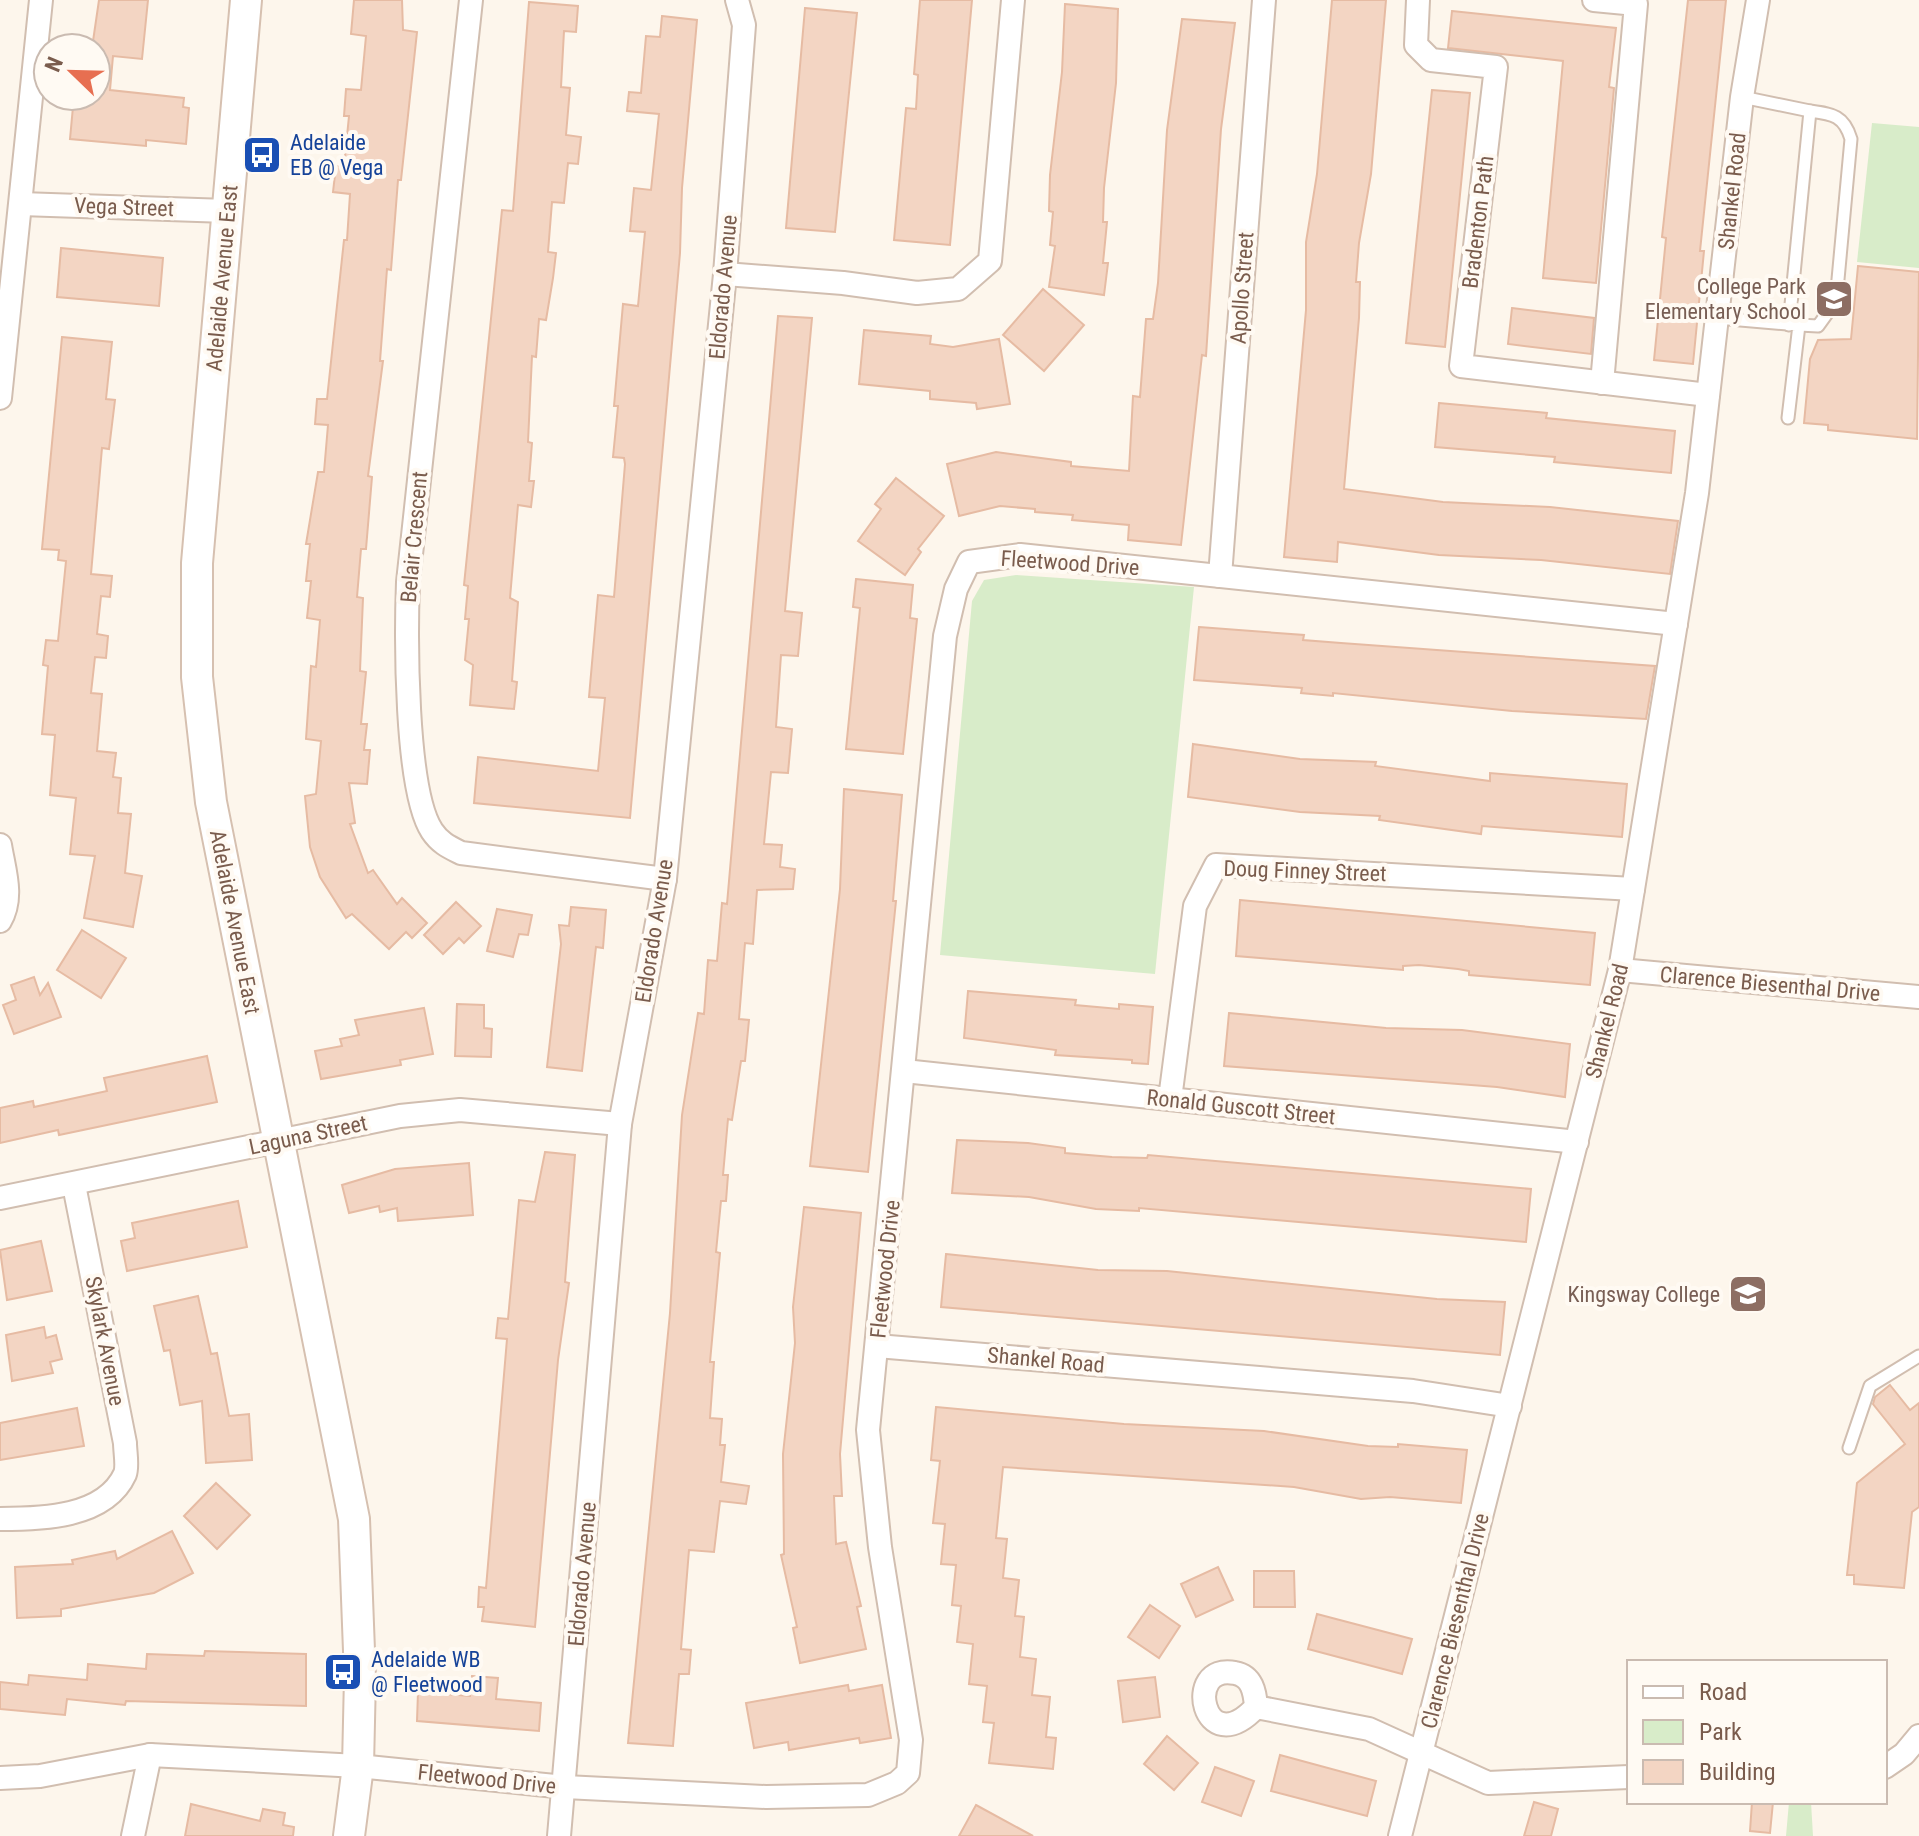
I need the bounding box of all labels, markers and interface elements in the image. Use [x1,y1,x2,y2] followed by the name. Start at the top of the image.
[32,32,112,112] north arrow
[40,53,68,75] text: N
[290,130,384,180] place label: Adelaide EB @ Vega
[1713,131,1751,251] street label: Shankel Road
[241,134,283,176] bus stop icon: Adelaide EB @ Vega
[1457,154,1499,290] street label: Bradenton Path
[201,184,243,372] street label: Adelaide Avenue East
[74,193,174,221] street label: Vega Street
[704,214,742,360] street label: Eldorado Avenue
[1226,231,1258,345] street label: Apollo Street
[1645,274,1806,324] place label: College Park Elementary School
[1813,278,1855,320] school or university icon: College Park Elementary School
[396,470,432,604] street label: Belair Crescent
[1000,546,1140,580] street label: Fleetwood Drive
[205,828,265,1016] street label: Adelaide Avenue East
[1223,856,1387,886] street label: Doug Finney Street
[630,857,678,1005] street label: Eldorado Avenue
[1581,961,1633,1081] street label: Shankel Road
[1659,962,1881,1006] street label: Clarence Biesenthal Drive
[1146,1085,1336,1129] street label: Ronald Guscott Street
[247,1110,369,1160] street label: Laguna Street
[865,1199,905,1339] street label: Fleetwood Drive
[1727,1273,1769,1315] school or university icon: Kingsway College
[80,1274,130,1408] street label: Skylark Avenue
[1567,1282,1720,1307] place label: Kingsway College
[986,1342,1106,1378] street label: Shankel Road
[563,1501,601,1647] street label: Eldorado Avenue
[1416,1511,1494,1731] street label: Clarence Biesenthal Drive
[371,1647,483,1697] place label: Adelaide WB @ Fleetwood
[322,1651,364,1693] bus stop icon: Adelaide WB @ Fleetwood
[1627,1660,1887,1804] legend
[1699,1678,1747,1706] text: Road
[1699,1718,1742,1746] text: Park
[1699,1758,1776,1786] text: Building
[417,1759,557,1799] street label: Fleetwood Drive

